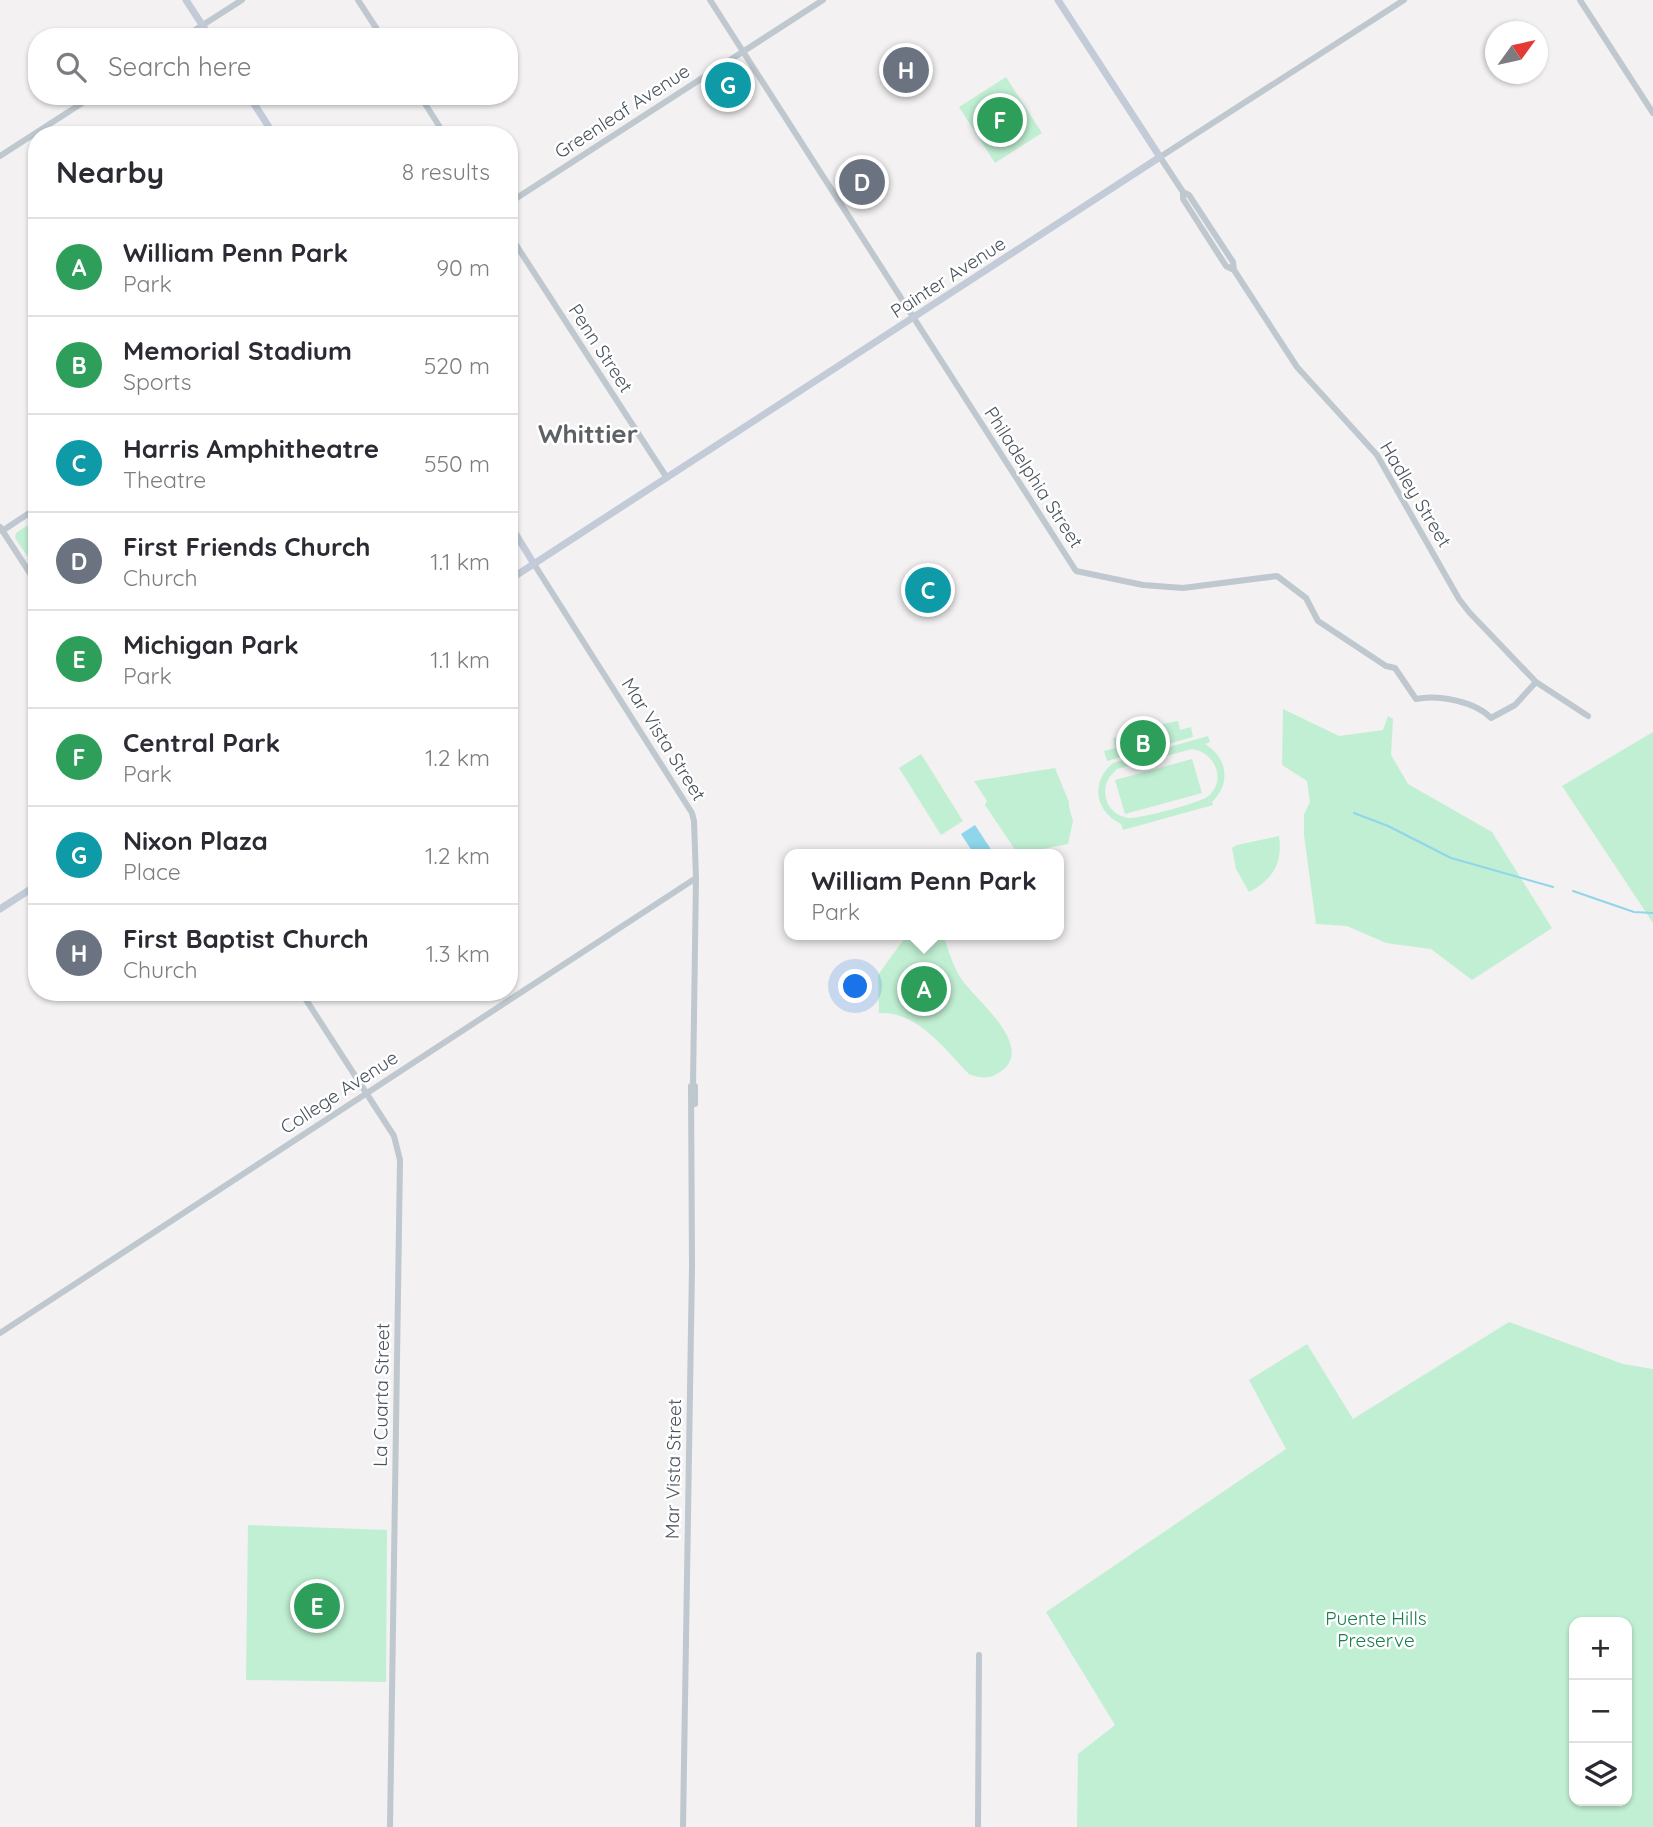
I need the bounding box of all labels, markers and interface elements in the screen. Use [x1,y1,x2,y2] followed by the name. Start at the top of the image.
[1485,21,1548,84] north arrow
[28,28,518,105] search box
[883,44,929,96] pin: H
[52,48,90,86] icon: search
[108,50,252,83] text: Search here
[550,58,694,164] street label: Greenleaf Avenue
[705,59,751,111] pin: G
[977,94,1023,146] pin: F
[56,153,164,191] text: Nearby
[839,156,885,208] pin: D
[402,157,490,186] text: 8 results
[886,231,1010,323] street label: Painter Avenue
[123,236,348,269] text: William Penn Park
[72,253,86,282] text: A
[436,253,490,282] text: 90 m
[123,269,172,298] text: Park
[563,299,639,397] street label: Penn Street
[123,334,352,367] text: Memorial Stadium
[71,351,87,380] text: B
[424,351,490,380] text: 520 m
[123,367,192,396] text: Sports
[979,402,1089,552] street label: Philadelphia Street
[538,417,638,450] district label: Whittier
[123,432,379,465] text: Harris Amphitheatre
[1375,437,1457,551] street label: Hadley Street
[72,449,86,478] text: C
[424,449,490,478] text: 550 m
[123,465,206,494] text: Theatre
[123,530,371,563] text: First Friends Church
[71,547,87,576] text: D
[430,547,490,576] text: 1.1 km
[123,563,198,592] text: Church
[905,564,951,616] pin: C
[123,628,299,661] text: Michigan Park
[72,645,86,674] text: E
[430,645,490,674] text: 1.1 km
[123,661,172,690] text: Park
[617,673,711,805] street label: Mar Vista Street
[1120,717,1166,769] pin: B
[123,726,280,759] text: Central Park
[73,743,85,772] text: F
[425,743,490,772] text: 1.2 km
[123,759,172,788] text: Park
[123,824,268,857] text: Nixon Plaza
[71,841,87,870] text: G
[425,841,490,870] text: 1.2 km
[784,849,1064,940] popup
[123,857,181,886] text: Place
[811,864,1037,897] text: William Penn Park
[811,897,860,926] text: Park
[123,922,369,955] text: First Baptist Church
[71,939,87,968] text: H
[426,939,490,968] text: 1.3 km
[123,955,198,984] text: Church
[901,963,947,1015] pin: A
[838,969,872,1003] your location
[276,1045,402,1139] street label: College Avenue
[368,1323,394,1467] street label: La Cuarta Street
[660,1399,686,1539] street label: Mar Vista Street
[294,1580,340,1632] pin: E
[1325,1606,1427,1652] park label: Puente Hills Preserve
[1569,1617,1632,1806] map controls
[1569,1617,1632,1680] button: +
[1569,1680,1632,1743] button: −
[1569,1743,1632,1806] button: layers

